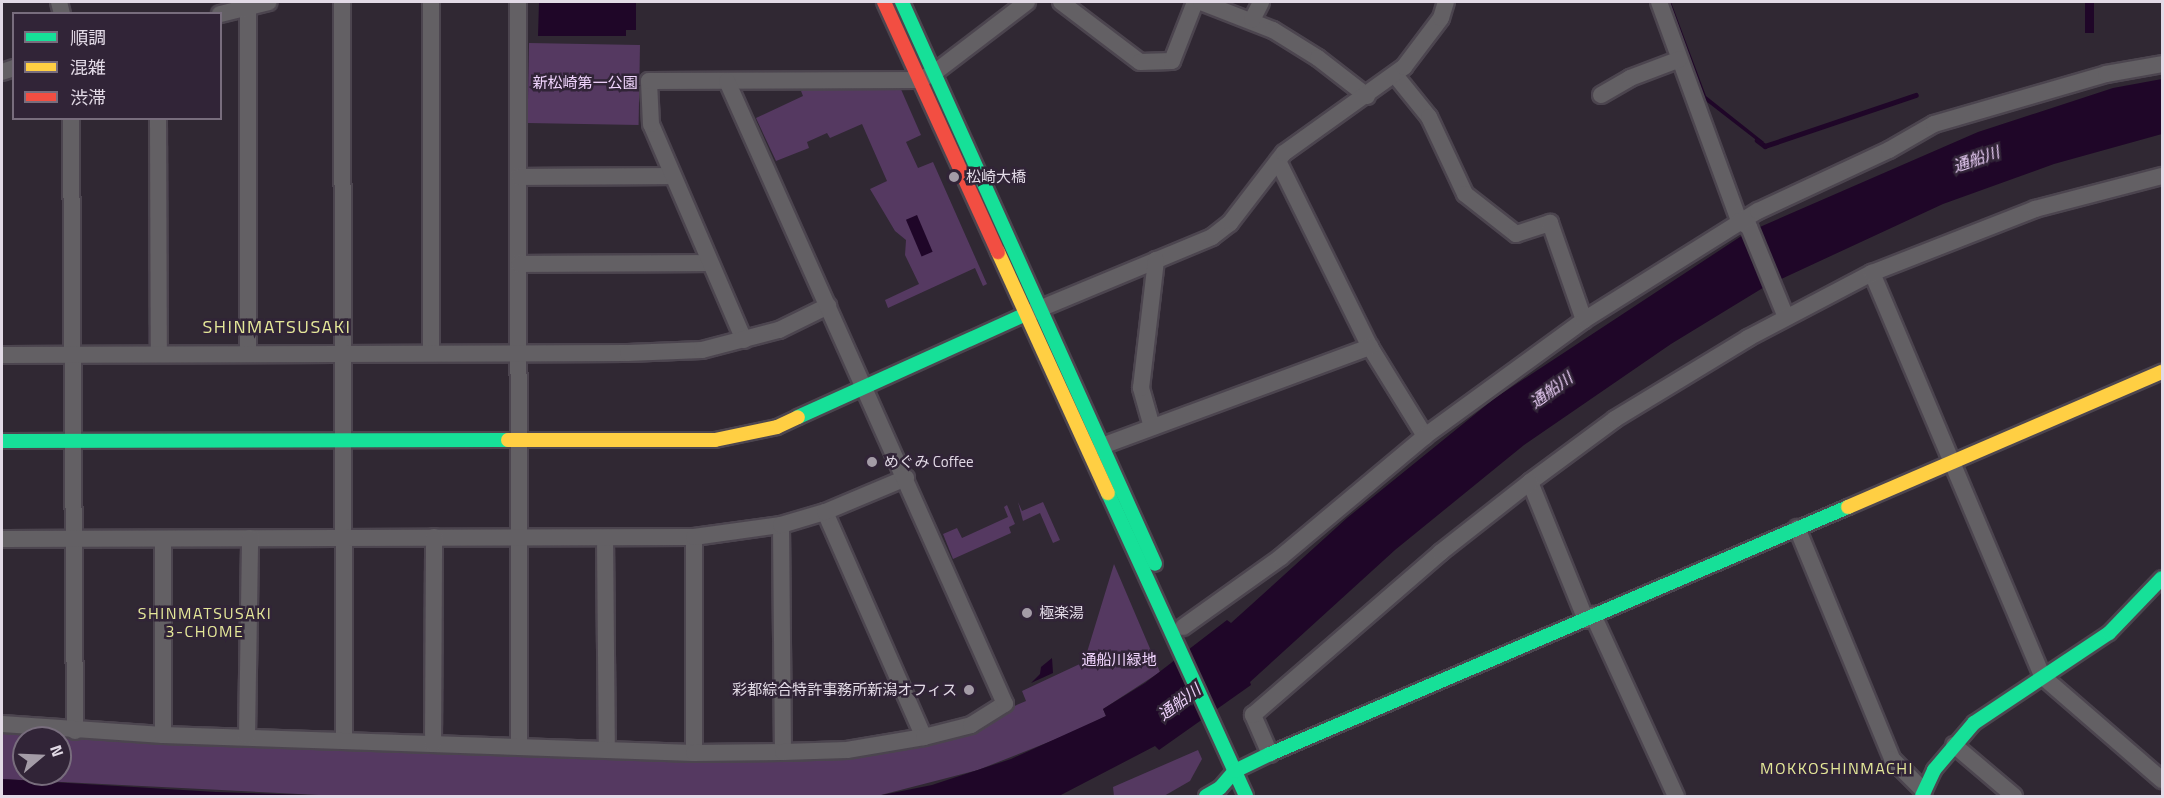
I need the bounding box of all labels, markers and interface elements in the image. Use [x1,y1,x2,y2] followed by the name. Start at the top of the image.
[12,12,222,120] legend
[70,24,106,51] text: 順調
[70,54,106,81] text: 混雑
[533,74,637,92] park label: 新松崎第一公園
[70,84,106,111] text: 渋滞
[1950,142,2002,176] water label: 通船川
[966,168,1026,186] place label: 松崎大橋
[947,170,961,184] marker: 松崎大橋
[203,316,351,338] district label: SHINMATSUSAKI
[1526,368,1576,412] water label: 通船川
[884,453,973,471] place label: めぐみ Coffee
[865,455,879,469] marker: めぐみ Coffee
[138,603,272,641] district label: SHINMATSUSAKI 3-CHOME
[1039,604,1084,622] place label: 極楽湯
[1020,606,1034,620] marker: 極楽湯
[1082,651,1156,669] park label: 通船川緑地
[1154,680,1204,724] water label: 通船川
[732,681,957,699] place label: 彩都綜合特許事務所新潟オフィス
[962,683,976,697] marker: 彩都綜合特許事務所新潟オフィス
[12,726,72,786] north arrow
[44,742,70,760] text: N
[1760,758,1914,778] district label: MOKKOSHINMACHI

